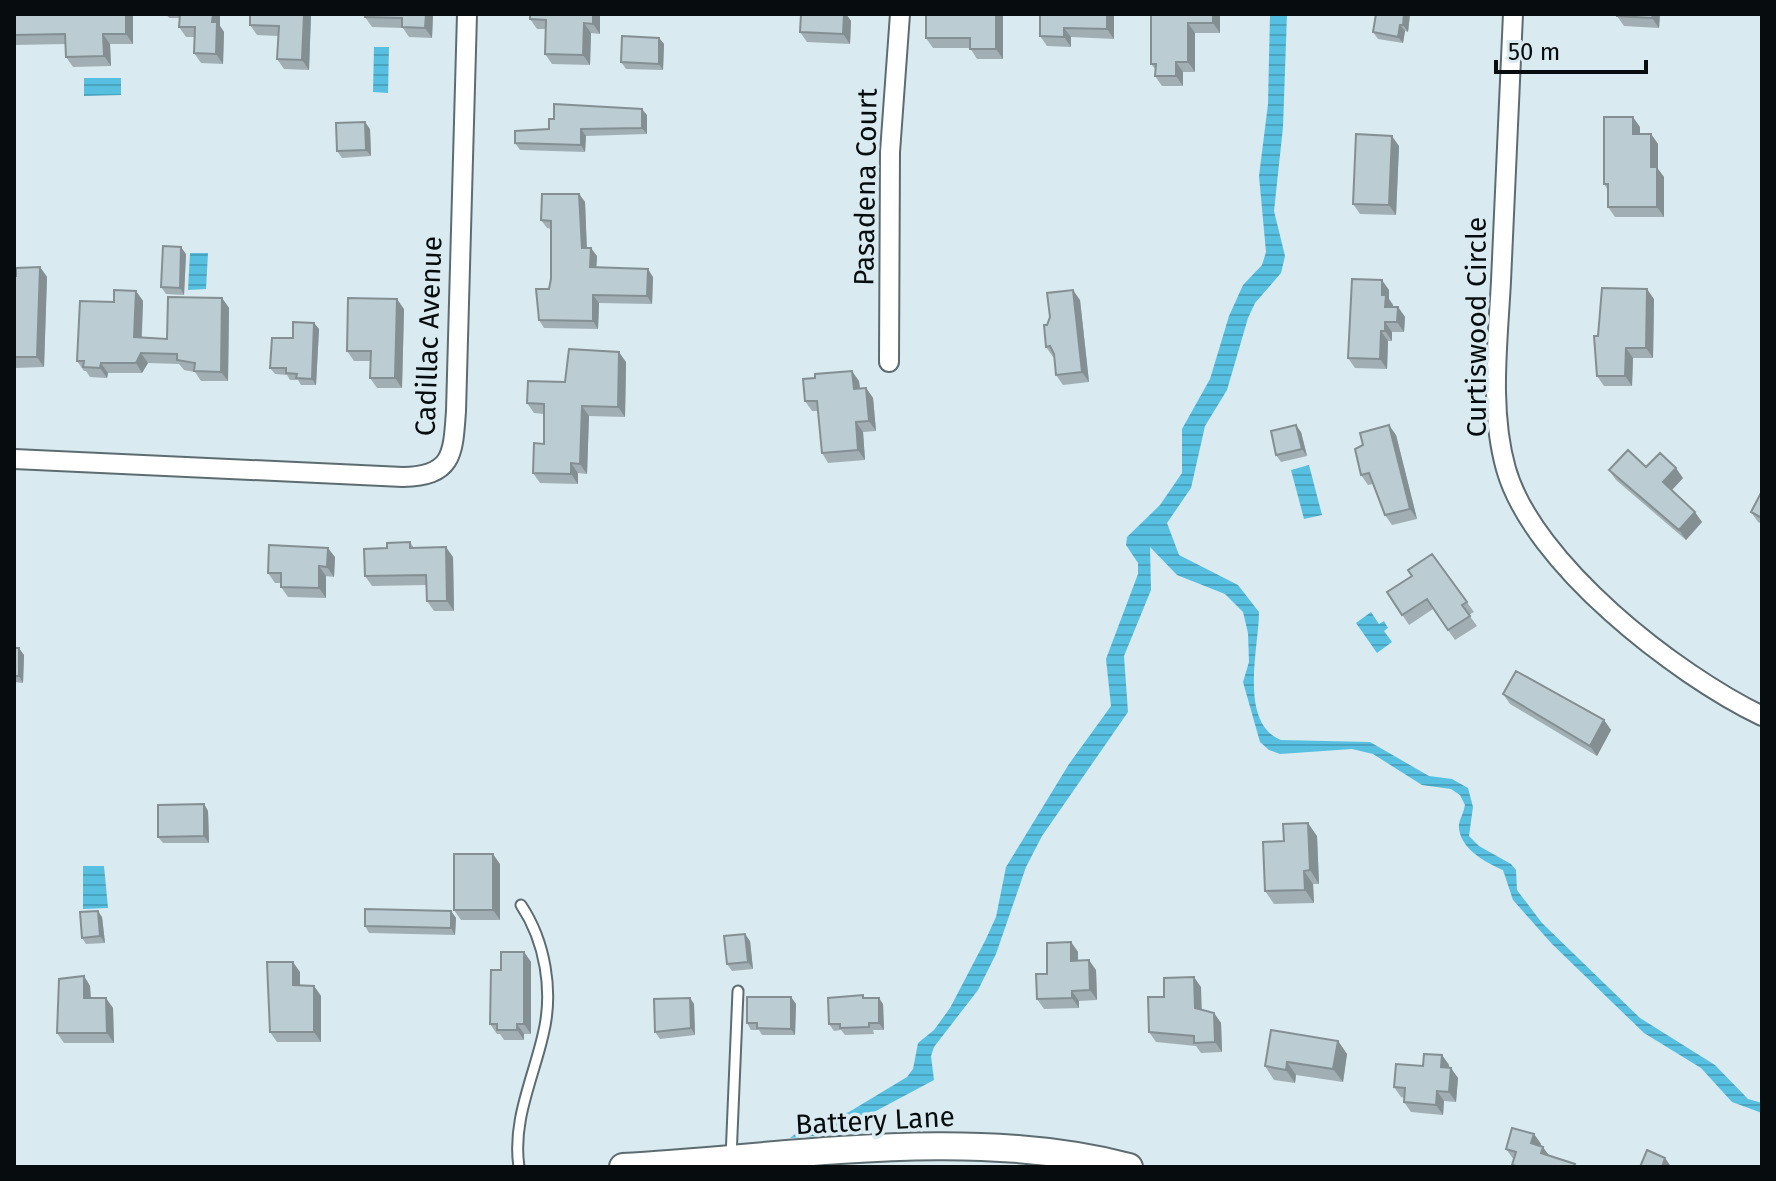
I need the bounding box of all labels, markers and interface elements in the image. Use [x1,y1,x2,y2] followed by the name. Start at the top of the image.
[1496,24,1646,74] scale bar
[1508,38,1560,66] text: 50 m
[847,87,884,286] street label: Pasadena Court
[1460,217,1493,437] street label: Curtiswood Circle
[409,235,448,437] street label: Cadillac Avenue
[794,1100,956,1141] street label: Battery Lane

